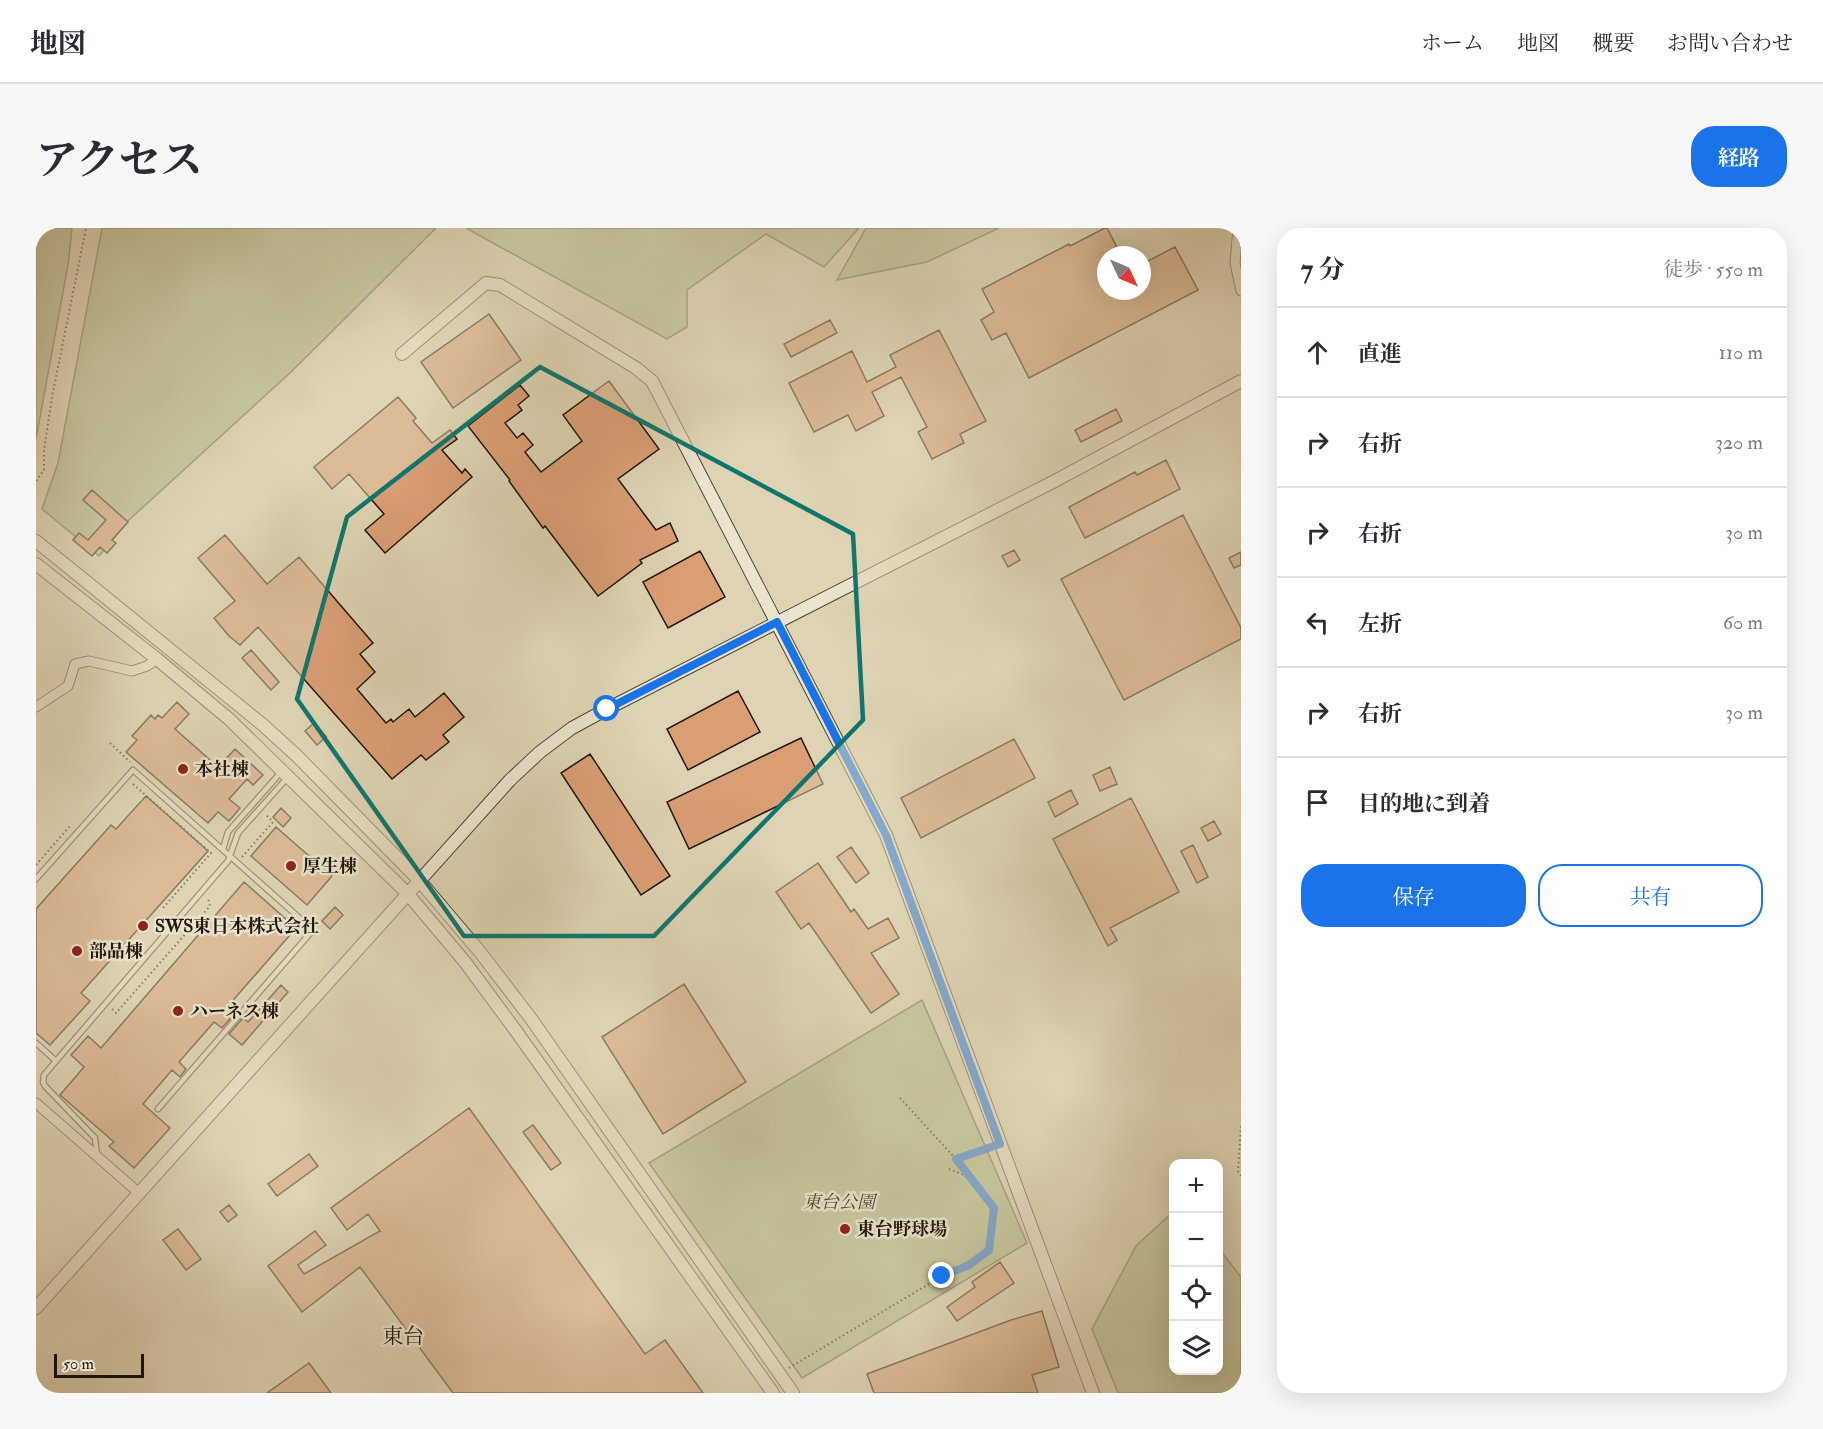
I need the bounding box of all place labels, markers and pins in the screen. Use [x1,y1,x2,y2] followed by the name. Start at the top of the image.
[195,758,249,781] place label: 本社棟
[176,762,190,776] marker: 本社棟
[303,855,357,878] place label: 厚生棟
[284,859,298,873] marker: 厚生棟
[155,915,319,938] place label: SWS東日本株式会社
[136,919,150,933] marker: SWS東日本株式会社
[89,940,143,963] place label: 部品棟
[70,944,84,958] marker: 部品棟
[190,1000,279,1023] place label: ハーネス棟
[171,1004,185,1018] marker: ハーネス棟
[857,1218,947,1241] place label: 東台野球場
[838,1222,852,1236] marker: 東台野球場

